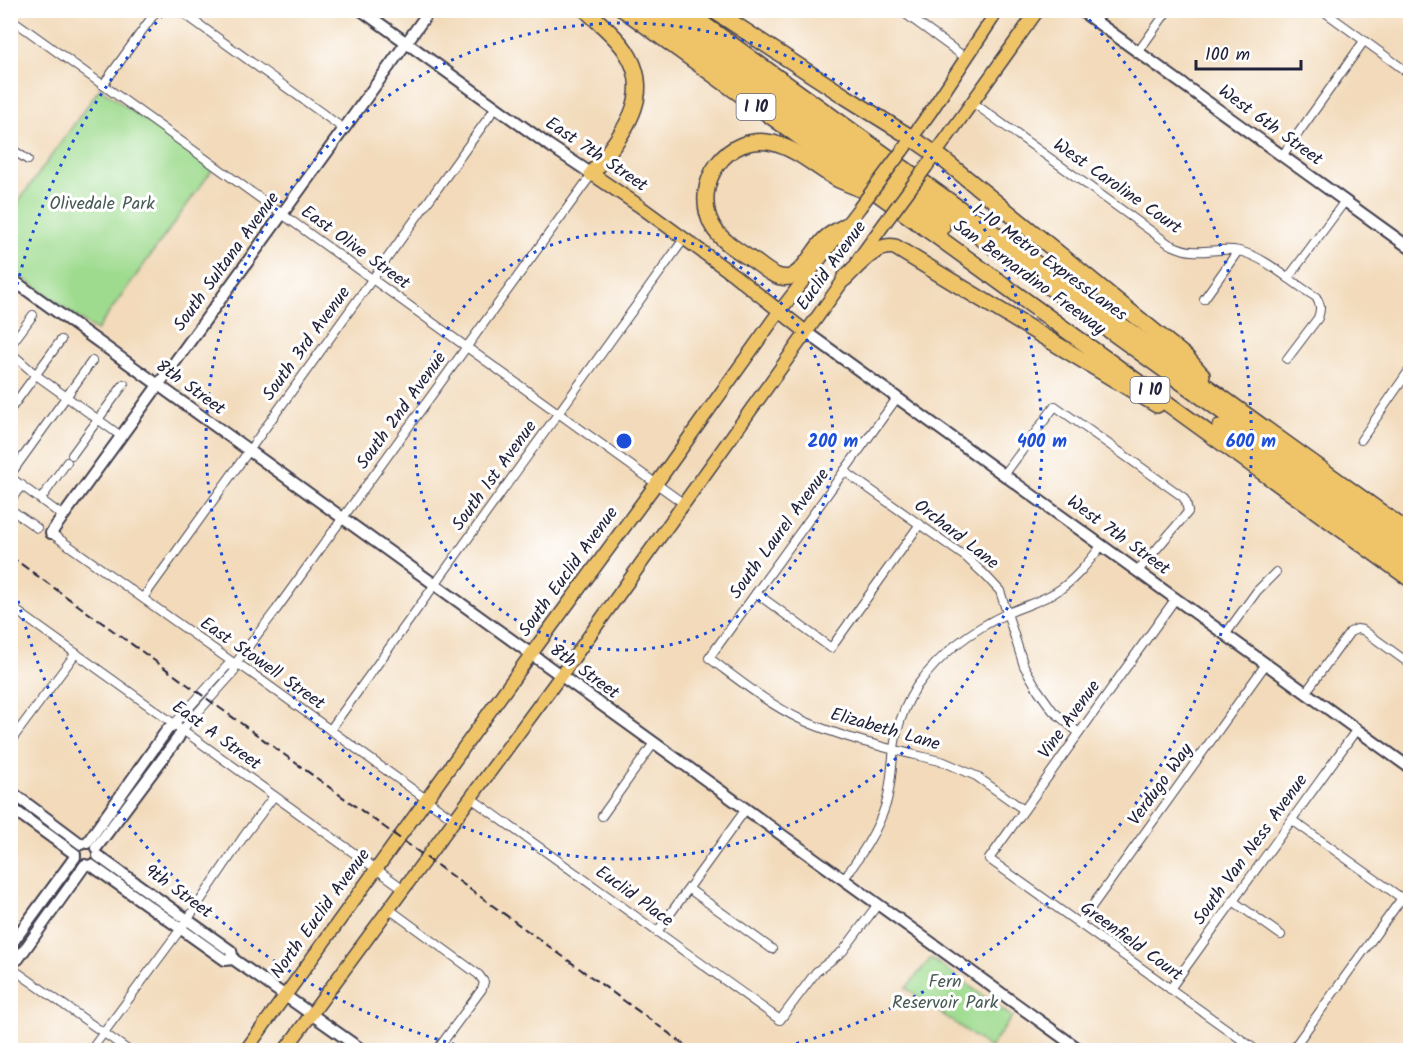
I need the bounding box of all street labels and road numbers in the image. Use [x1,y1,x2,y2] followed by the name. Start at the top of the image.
[1212,78,1329,175] street label: West 6th Street
[736,94,776,120] road number: I 10
[539,110,654,201] street label: East 7th Street
[1047,132,1188,243] street label: West Caroline Court
[166,186,288,338] street label: South Sultana Avenue
[965,197,1133,330] street label: I-10 Metro ExpressLanes
[294,198,417,298] street label: East Olive Street
[946,212,1112,344] street label: San Bernardino Freeway
[789,215,875,317] street label: Euclid Avenue
[255,281,359,407] street label: South 3rd Avenue
[349,346,455,476] street label: South 2nd Avenue
[149,353,232,424] street label: 8th Street
[1130,377,1170,403] road number: I 10
[445,415,545,537] street label: South 1st Avenue
[722,462,838,606] street label: South Laurel Avenue
[1060,488,1177,584] street label: West 7th Street
[907,492,1005,578] street label: Orchard Lane
[512,501,626,643] street label: South Euclid Avenue
[193,610,332,719] street label: East Stowell Street
[543,637,626,708] street label: 8th Street
[1031,674,1109,766] street label: Vine Avenue
[165,694,268,779] street label: East A Street
[827,700,943,760] street label: Elizabeth Lane
[1121,737,1201,832] street label: Verdugo Way
[1186,768,1316,932] street label: South Van Ness Avenue
[264,843,378,985] street label: North Euclid Avenue
[138,857,219,927] street label: 9th Street
[589,859,679,935] street label: Euclid Place
[1073,895,1189,990] street label: Greenfield Court

